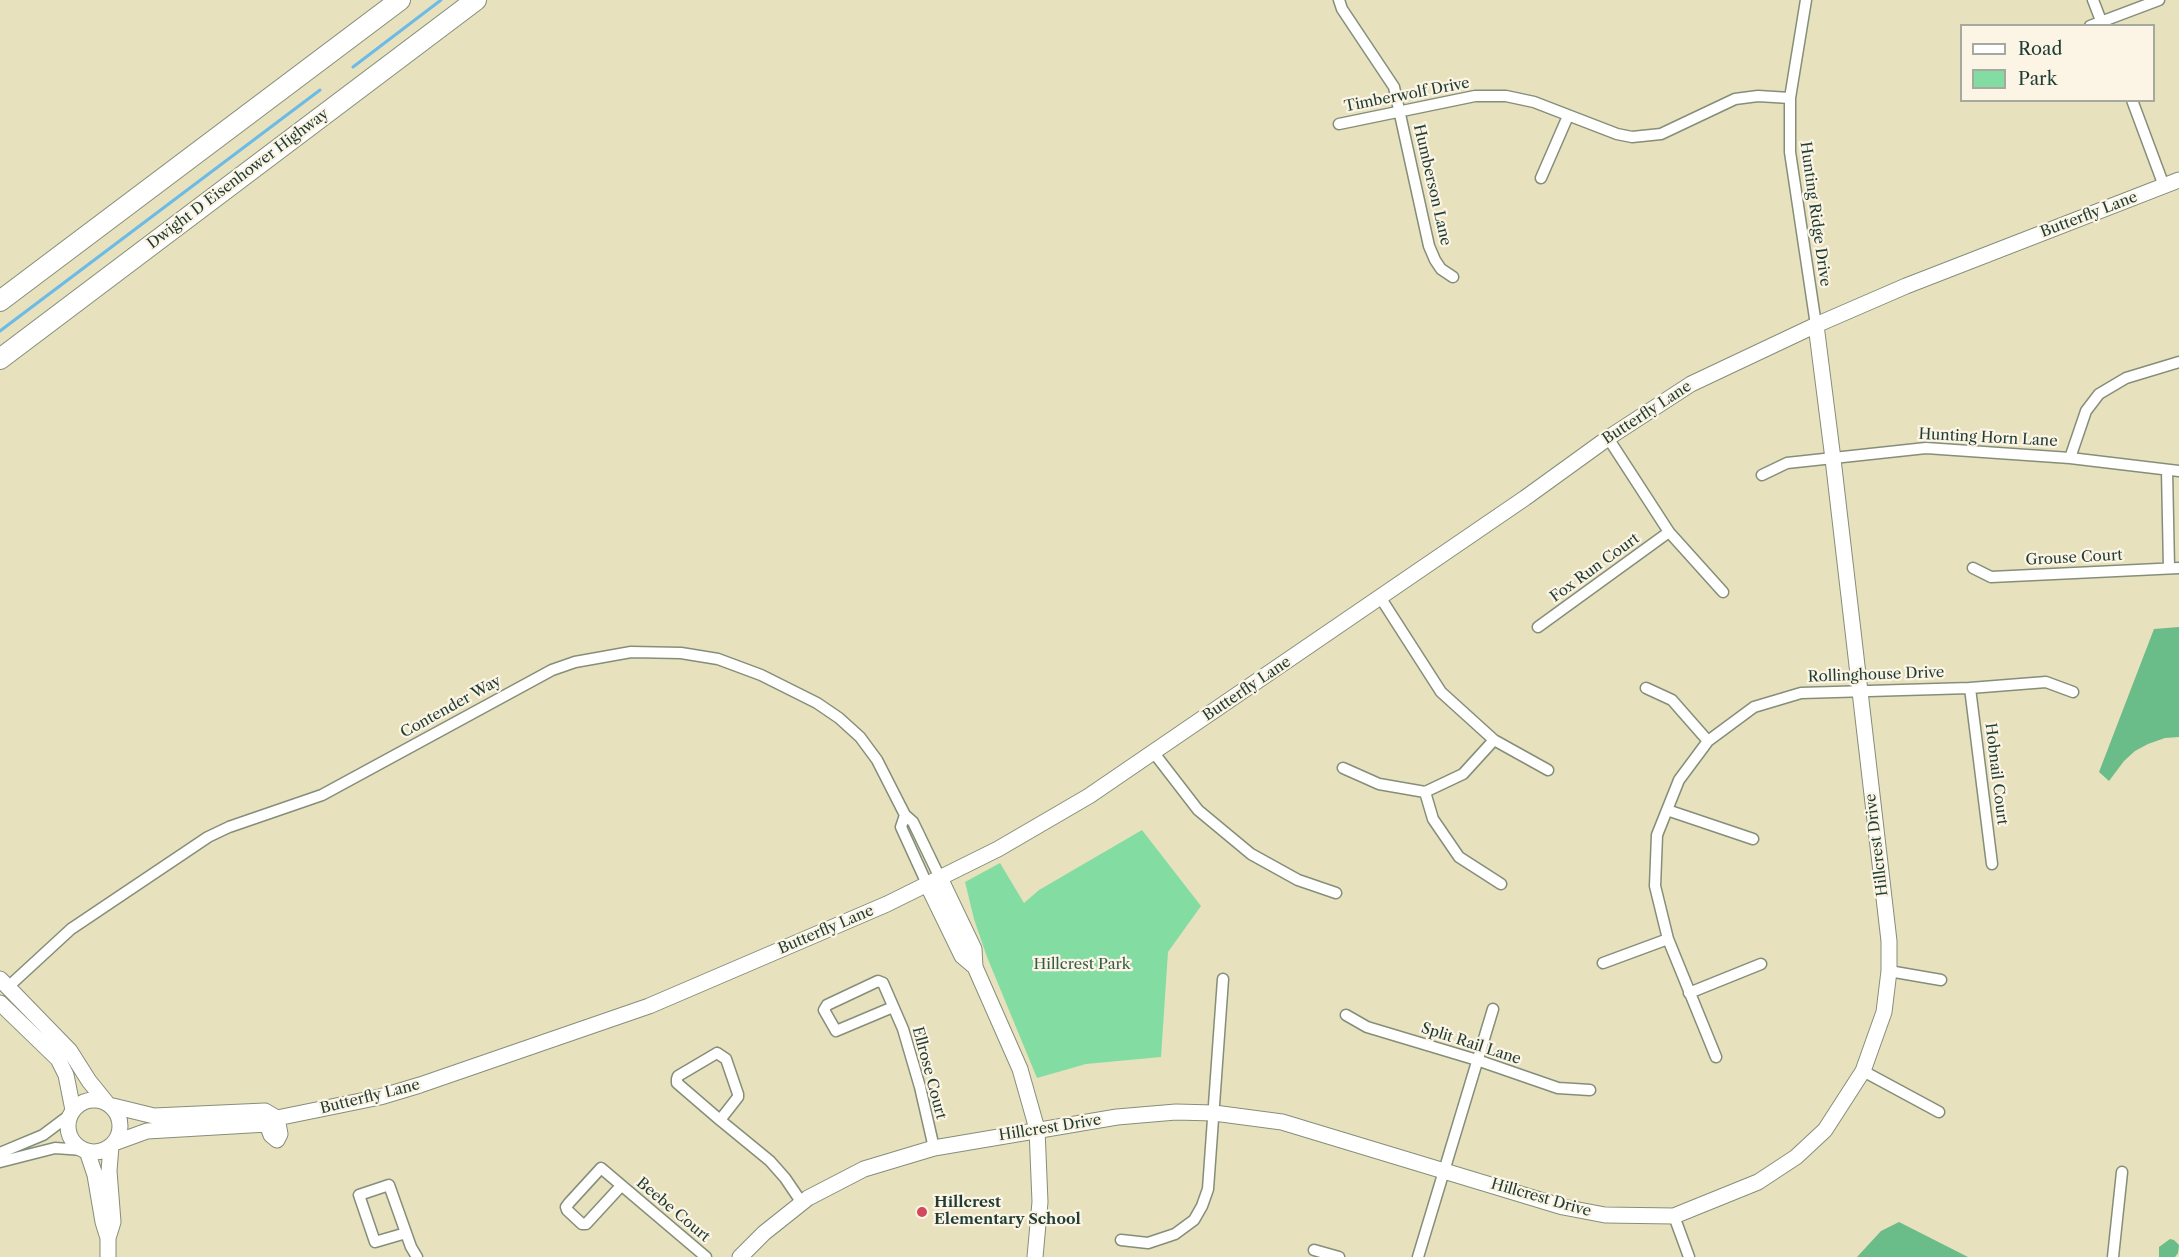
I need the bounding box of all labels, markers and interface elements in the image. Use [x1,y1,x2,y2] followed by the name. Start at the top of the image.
[1960,24,2155,102] legend
[2018,38,2063,60] text: Road
[2018,68,2057,90] text: Park
[1343,74,1471,116] street label: Timberwolf Drive
[144,105,332,253] street label: Dwight D Eisenhower Highway
[1409,122,1455,248] street label: Humberson Lane
[1796,140,1834,288] street label: Hunting Ridge Drive
[2038,188,2140,242] street label: Butterfly Lane
[1599,378,1695,448] street label: Butterfly Lane
[1918,425,2058,451] street label: Hunting Horn Lane
[1547,530,1643,606] street label: Fox Run Court
[2025,546,2123,570] street label: Grouse Court
[1200,653,1294,725] street label: Butterfly Lane
[1807,664,1945,686] street label: Rollinghouse Drive
[398,672,504,742] street label: Contender Way
[1981,722,2011,826] street label: Hobnail Court
[1862,793,1892,897] street label: Hillcrest Drive
[775,902,877,958] street label: Butterfly Lane
[1033,956,1131,974] park label: Hillcrest Park
[1419,1019,1523,1069] street label: Split Rail Lane
[908,1025,950,1121] street label: Ellrose Court
[318,1076,422,1118] street label: Butterfly Lane
[998,1111,1102,1145] street label: Hillcrest Drive
[633,1174,713,1246] street label: Beebe Court
[1489,1175,1593,1221] street label: Hillcrest Drive
[934,1194,1081,1229] place label: Hillcrest Elementary School
[915,1205,929,1219] marker: Hillcrest Elementary School

